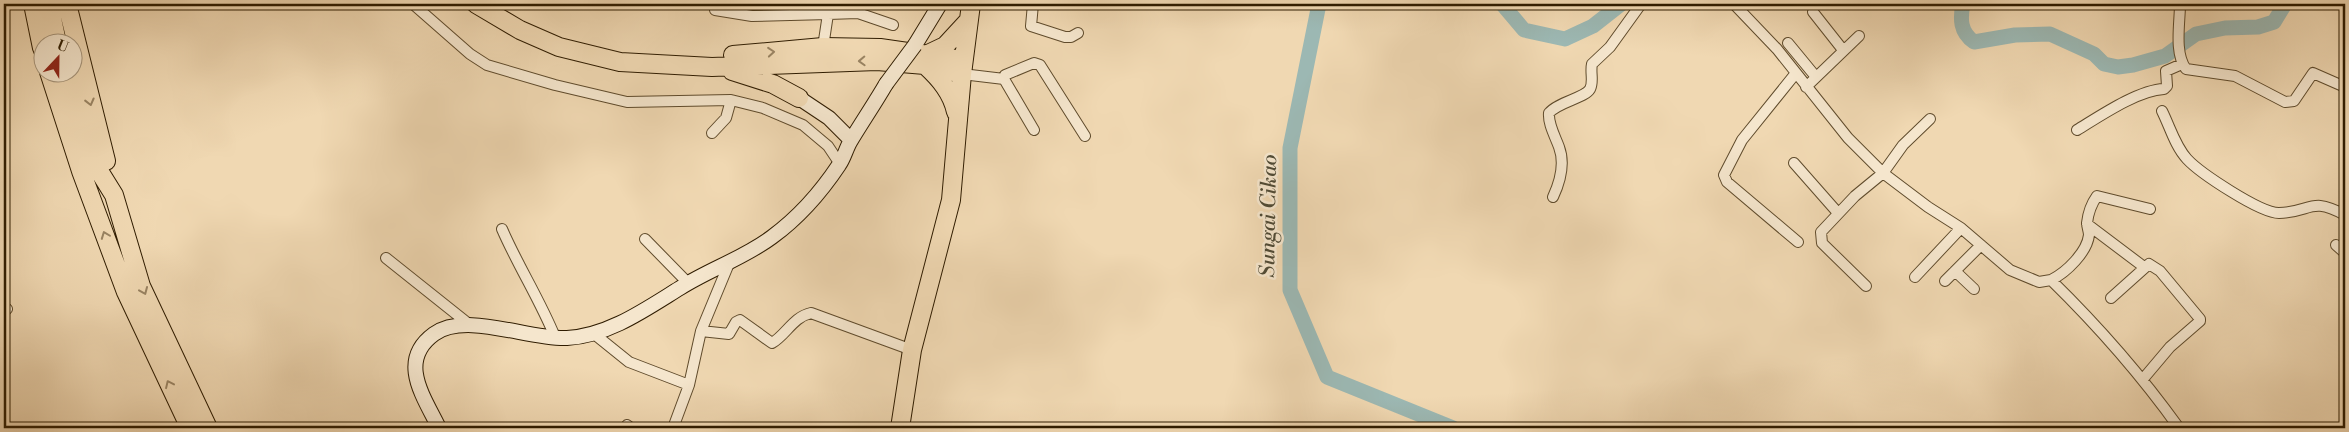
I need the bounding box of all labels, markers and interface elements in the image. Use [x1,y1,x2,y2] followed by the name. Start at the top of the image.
[32,32,82,82] north arrow
[54,36,71,57] text: U
[767,47,775,58] one-way arrow
[857,56,865,67] one-way arrow
[84,98,95,107] one-way arrow
[1255,154,1283,278] water label: Sungai Cikao
[101,231,111,240] one-way arrow
[137,286,148,295] one-way arrow
[165,380,175,389] one-way arrow

